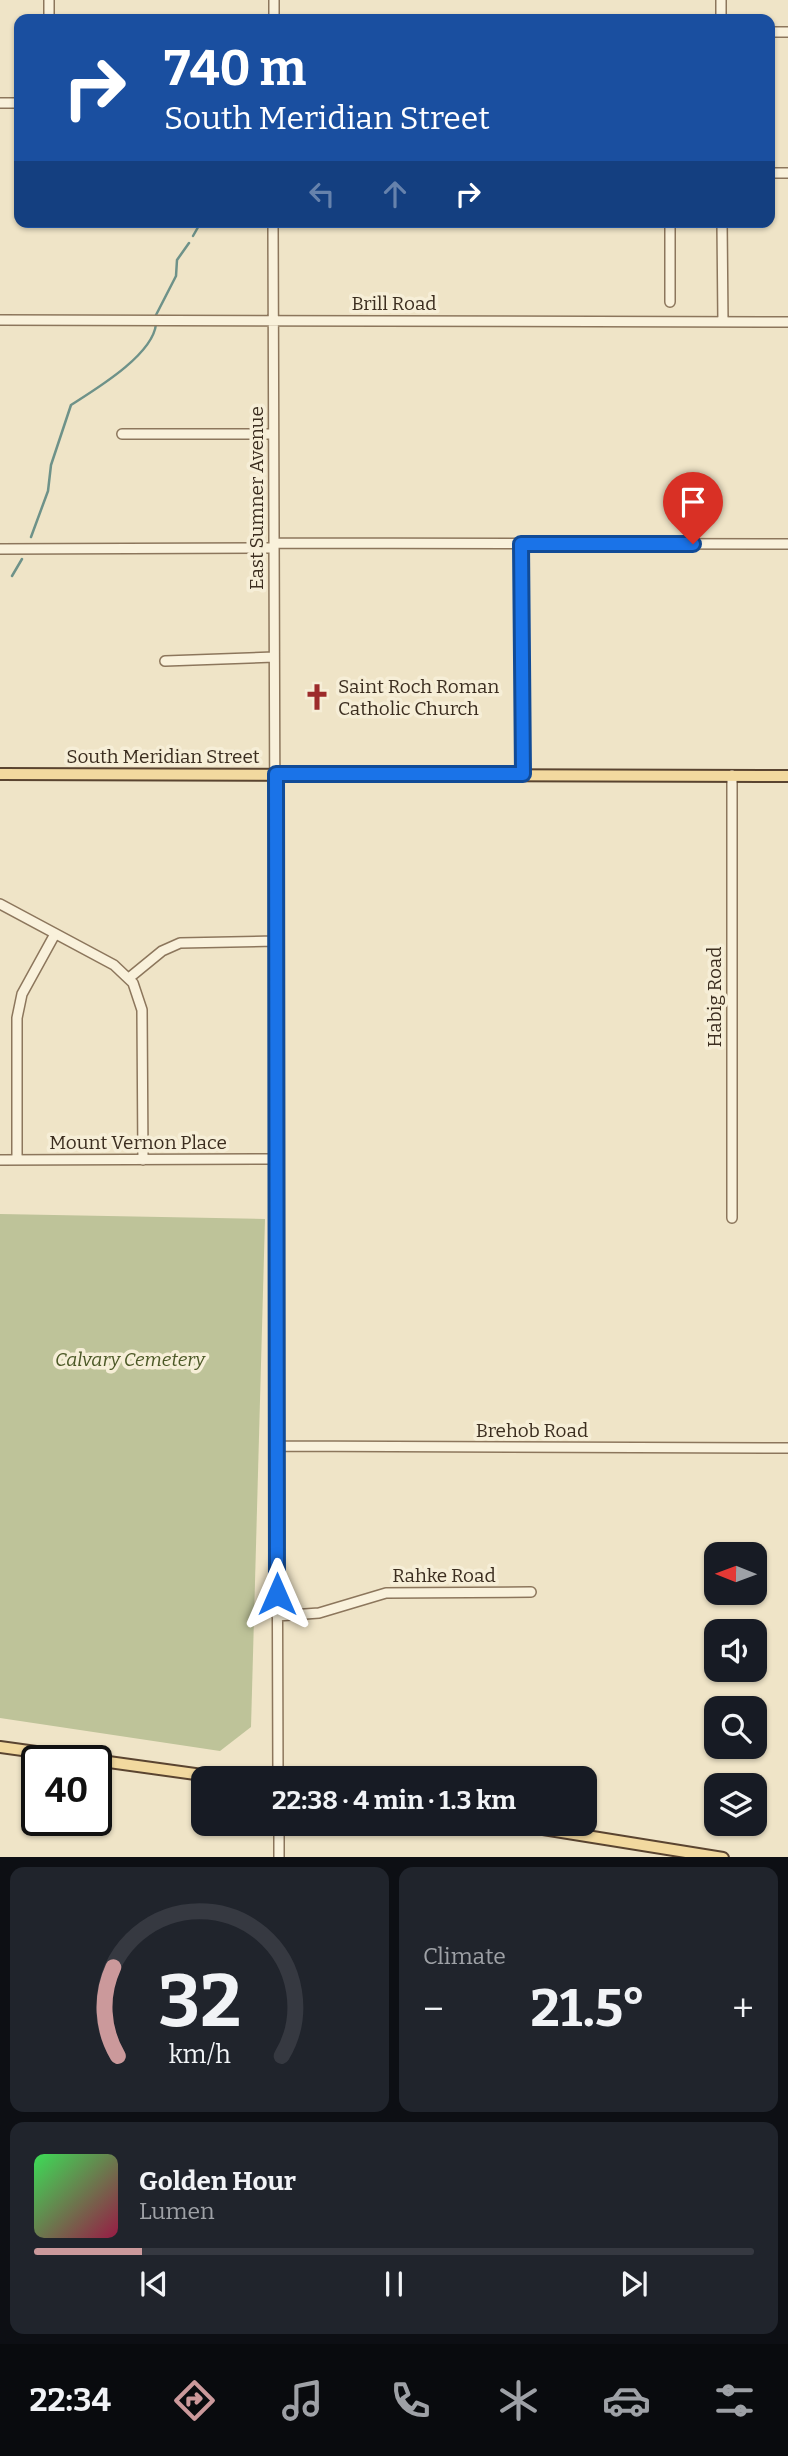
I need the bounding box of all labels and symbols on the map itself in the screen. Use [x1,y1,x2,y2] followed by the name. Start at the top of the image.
[351,292,437,315] street label: Brill Road
[245,406,268,590] street label: East Sumner Avenue
[663,472,723,544] pin
[338,675,499,720] place label: Saint Roch Roman Catholic Church
[302,682,332,712] church icon: Saint Roch Roman Catholic Church
[66,745,260,768] street label: South Meridian Street
[703,947,726,1047] street label: Habig Road
[49,1131,227,1154] street label: Mount Vernon Place
[55,1348,206,1371] park label: Calvary Cemetery
[476,1419,588,1442] street label: Brehob Road
[704,1542,766,1605] north arrow
[240,1557,314,1631] position arrow
[392,1564,496,1587] street label: Rahke Road
[21,1745,112,1836] speed limit sign: 40

